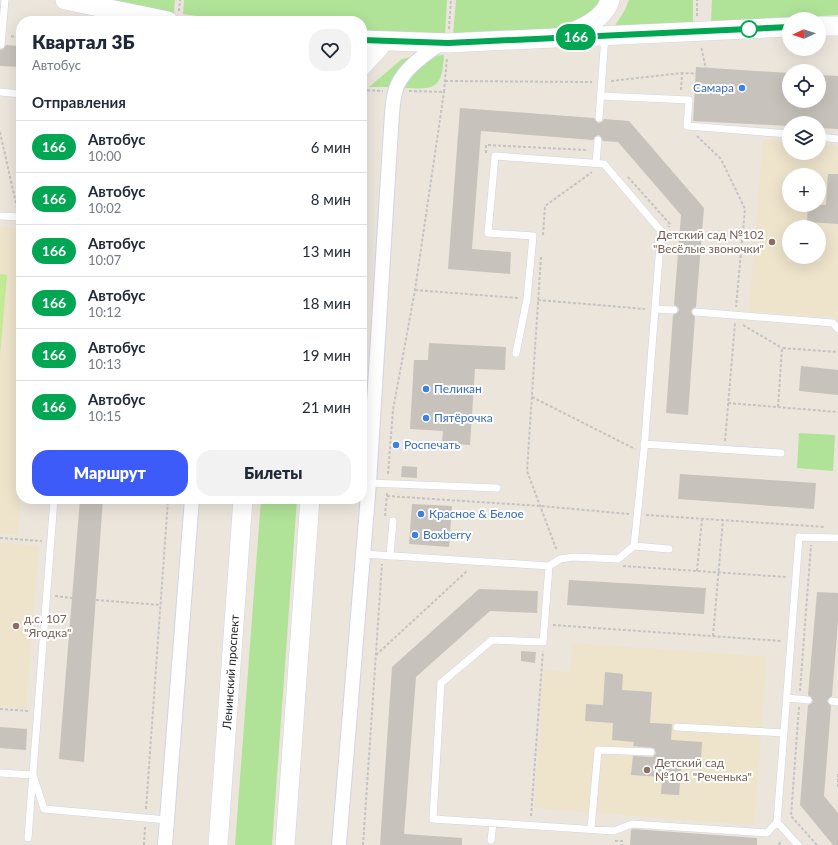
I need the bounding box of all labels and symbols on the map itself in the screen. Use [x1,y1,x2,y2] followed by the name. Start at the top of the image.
[782,12,826,56] north arrow
[740,20,758,38] unlabelled marker
[553,24,599,50] line badge: 166
[693,80,734,95] place label: Самара
[737,83,747,93] marker: Самара
[653,227,764,256] place label: Детский сад №102 "Весёлые звоночки"
[767,237,777,247] marker: Детский сад №102 "Весёлые звоночки"
[434,381,482,396] place label: Пеликан
[421,384,431,394] marker: Пеликан
[434,410,493,425] place label: Пятёрочка
[421,413,431,423] marker: Пятёрочка
[404,437,461,452] place label: Роспечать
[391,440,401,450] marker: Роспечать
[429,506,524,521] place label: Красное & Белое
[416,509,426,519] marker: Красное & Белое
[423,527,472,542] place label: Boxberry
[410,530,420,540] marker: Boxberry
[24,611,71,640] place label: д.с. 107 "Ягодка"
[219,614,242,731] street label: Ленинский проспект
[11,621,21,631] marker: д.с. 107 "Ягодка"
[655,755,752,784] place label: Детский сад №101 "Реченька"
[642,765,652,775] marker: Детский сад №101 "Реченька"

